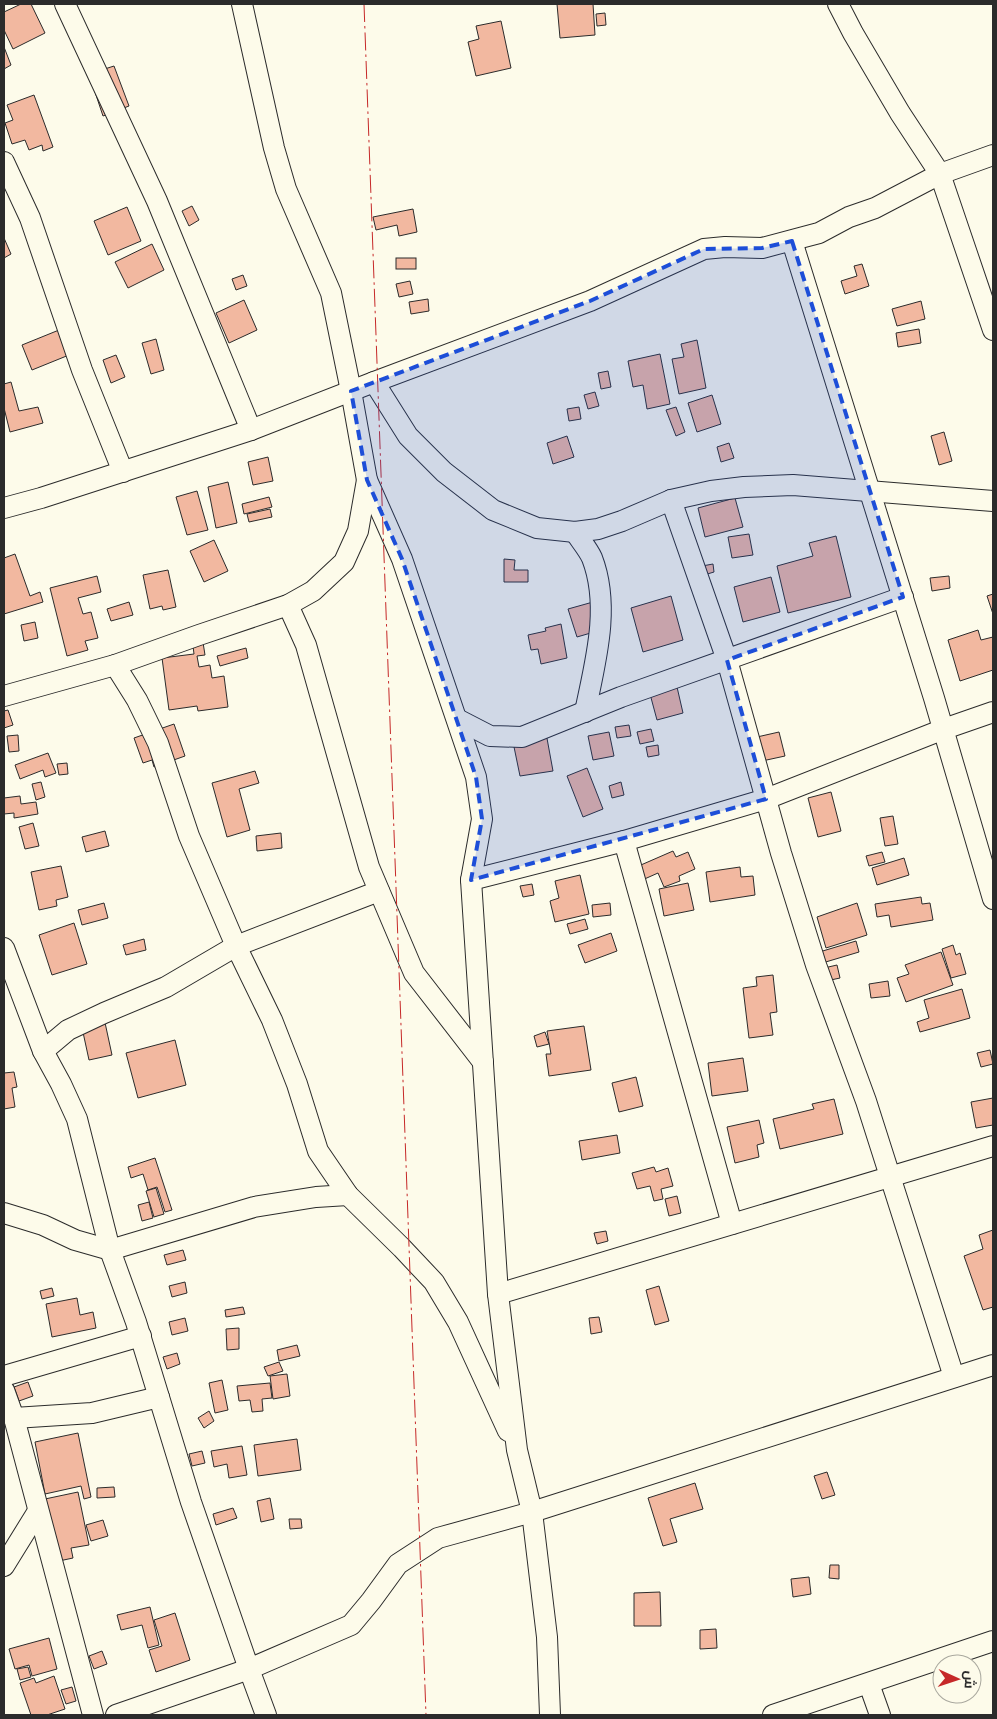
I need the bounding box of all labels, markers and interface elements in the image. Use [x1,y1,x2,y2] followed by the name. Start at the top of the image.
[932,1654,982,1704] north arrow
[961,1670,978,1689] text: ش

